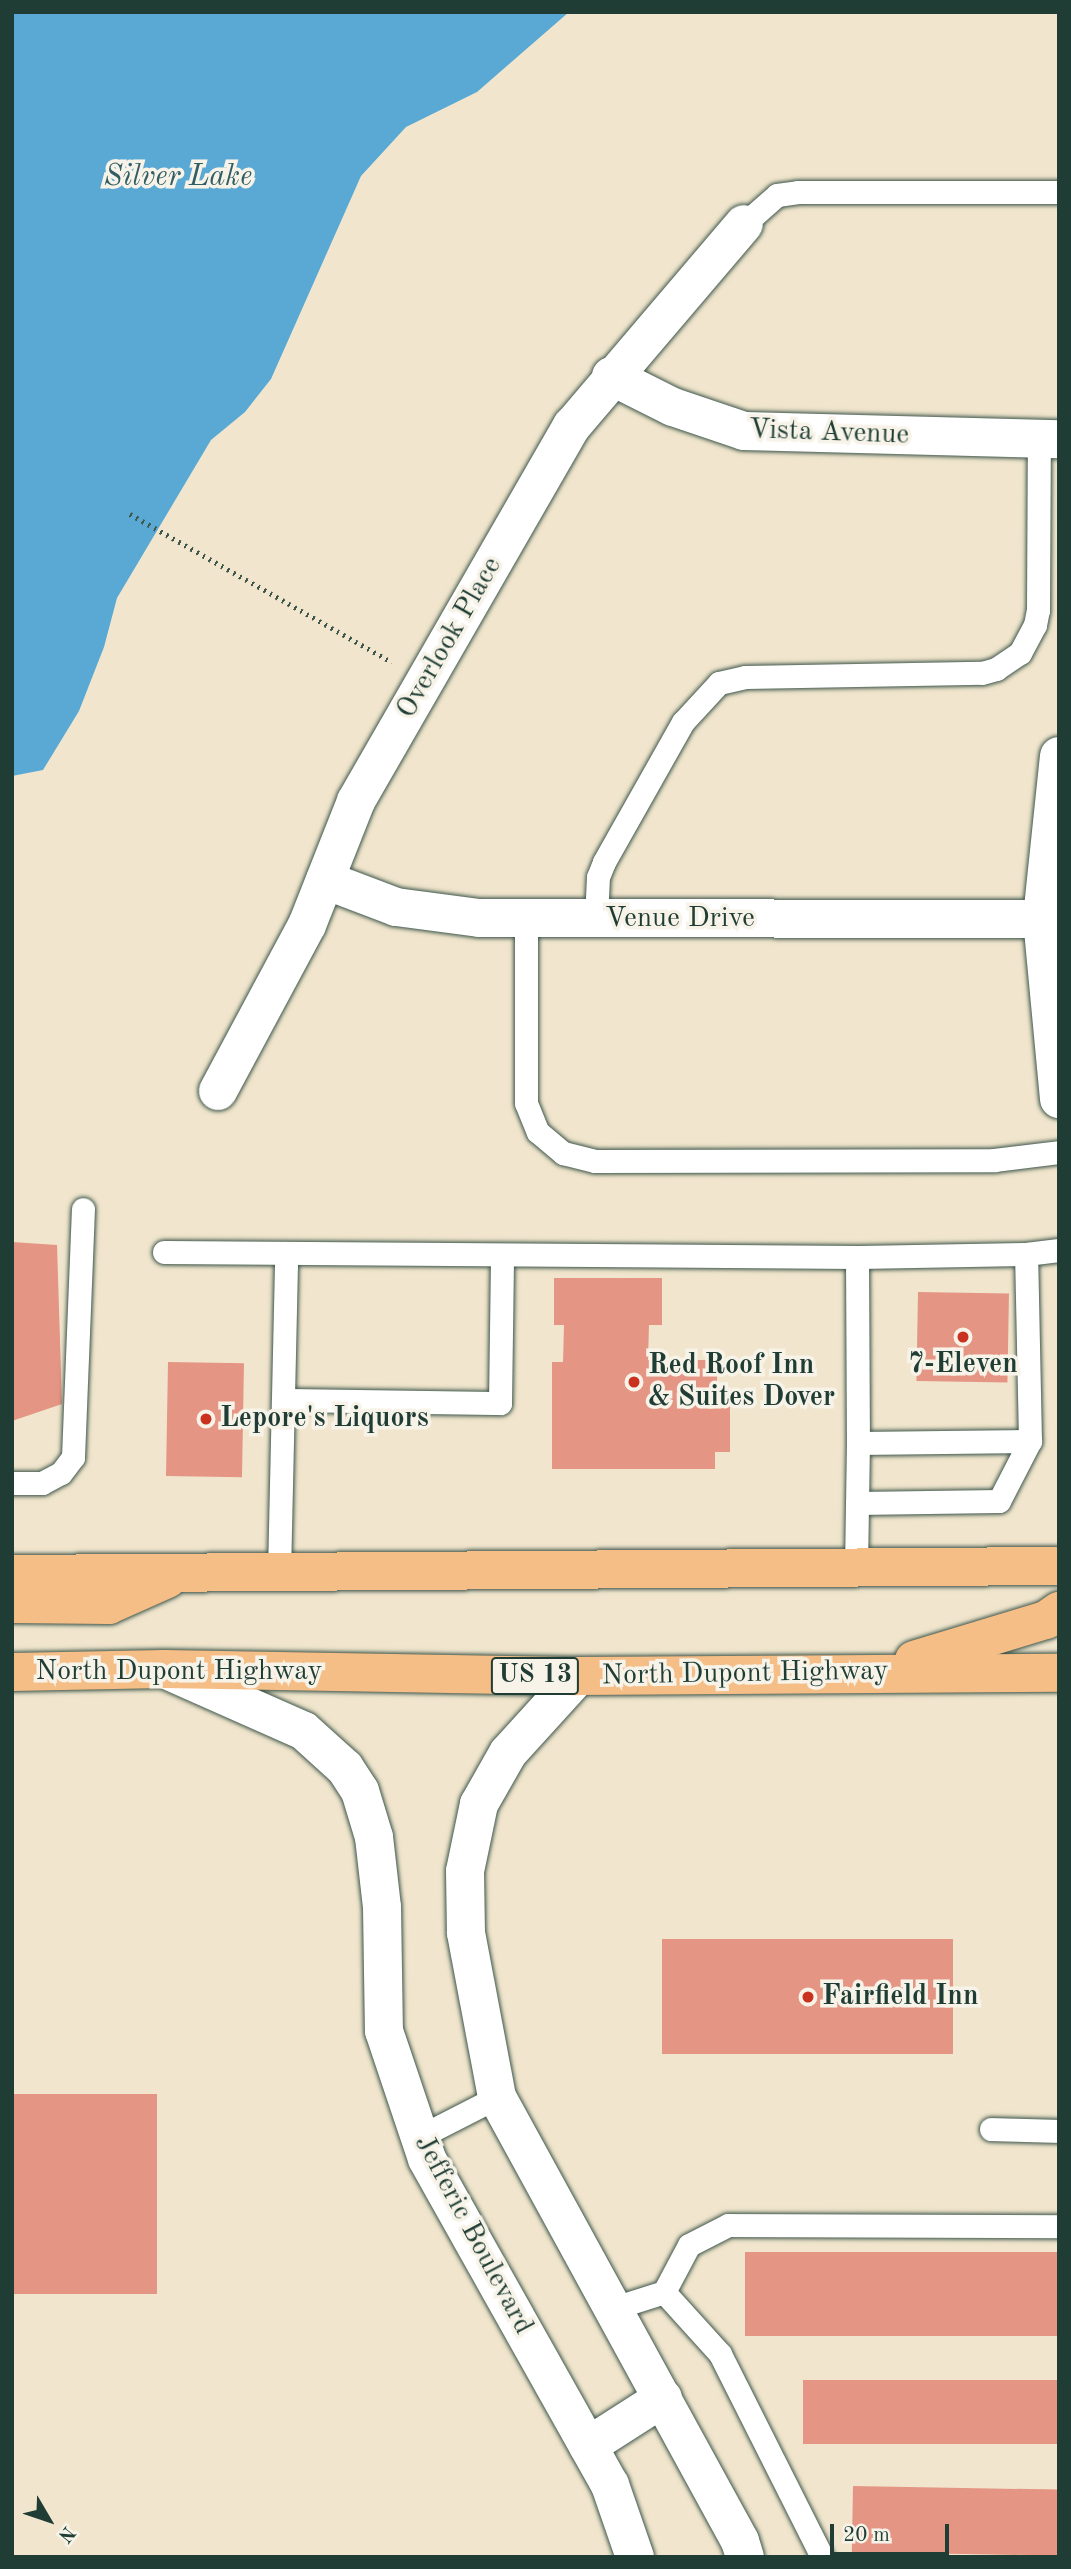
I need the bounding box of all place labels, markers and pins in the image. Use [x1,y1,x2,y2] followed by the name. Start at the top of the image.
[955,1329,971,1345] marker: 7-Eleven
[908,1348,1018,1382] place label: 7-Eleven
[648,1349,835,1415] place label: Red Roof Inn & Suites Dover
[626,1374,642,1390] marker: Red Roof Inn & Suites Dover
[220,1402,429,1436] place label: Lepore's Liquors
[198,1411,214,1427] marker: Lepore's Liquors
[822,1980,978,2014] place label: Fairfield Inn
[800,1989,816,2005] marker: Fairfield Inn

